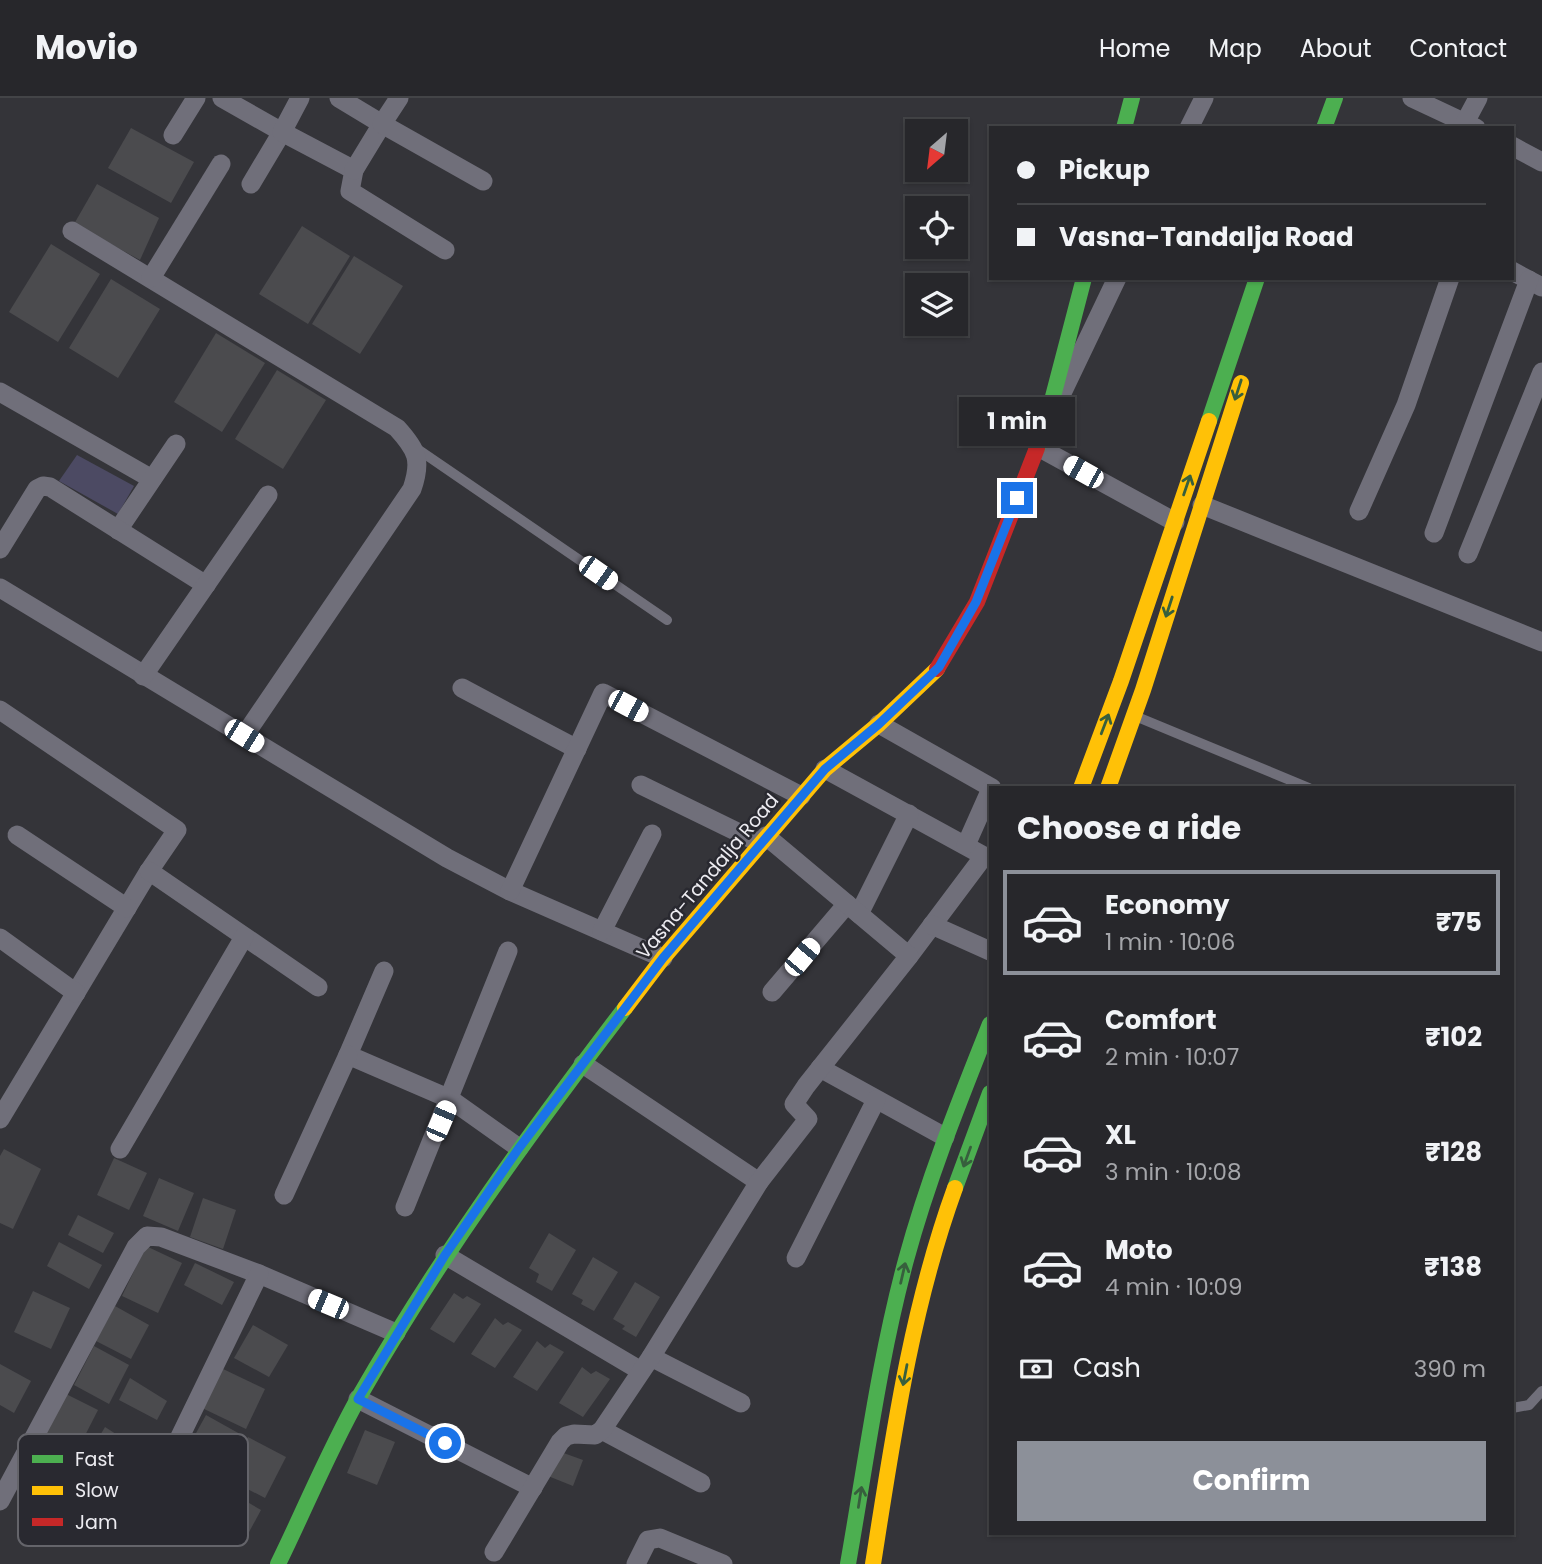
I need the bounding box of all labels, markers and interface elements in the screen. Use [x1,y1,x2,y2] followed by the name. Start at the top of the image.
[35,24,138,71] text: Movio
[1099,32,1171,65] text: Home
[1209,32,1262,65] text: Map
[1300,32,1371,65] text: About
[1409,32,1507,65] text: Contact
[905,119,968,182] north arrow
[905,119,968,336] map controls
[1059,152,1150,188] text: Pickup
[905,196,968,259] button: locate
[1059,219,1354,255] text: Vasna-Tandalja Road
[905,273,968,336] button: layers
[1231,379,1244,401] one-way arrow
[959,396,1075,446] callout: 1 min
[987,405,1047,437] text: 1 min
[1060,453,1107,491] car
[1182,475,1194,497] one-way arrow
[1001,482,1033,514] route end
[575,552,622,594] car
[1162,595,1175,617] one-way arrow
[605,687,652,725] car
[1100,713,1113,735] one-way arrow
[221,716,268,756] car
[630,788,785,965] street label: Vasna-Tandalja Road
[1017,805,1241,850] text: Choose a ride
[1105,887,1229,923] text: Economy
[1021,891,1084,954] icon: car
[1436,904,1482,940] text: ₹75
[1105,926,1235,958] text: 1 min · 10:06
[781,934,824,980] car
[1105,1002,1217,1038] text: Comfort
[1021,1006,1084,1069] icon: car
[1425,1019,1482,1055] text: ₹102
[1105,1041,1239,1073] text: 2 min · 10:07
[424,1098,459,1144] car
[1105,1117,1136,1153] text: XL
[1021,1121,1084,1184] icon: car
[1425,1134,1482,1170] text: ₹128
[960,1146,972,1167] one-way arrow
[1105,1156,1242,1188] text: 3 min · 10:08
[1105,1232,1173,1268] text: Moto
[1021,1236,1084,1299] icon: car
[1424,1249,1482,1285] text: ₹138
[896,1262,910,1285] one-way arrow
[1105,1271,1242,1303] text: 4 min · 10:09
[305,1286,352,1322] car
[1017,1350,1055,1388] icon: cash
[1073,1350,1141,1386] text: Cash
[1414,1353,1486,1385] text: 390 m
[898,1364,912,1386] one-way arrow
[429,1427,461,1459] route start
[18,1434,248,1546] legend
[1017,1441,1486,1521] button: Confirm
[75,1446,114,1473] text: Fast
[75,1477,119,1504] text: Slow
[854,1486,867,1509] one-way arrow
[75,1509,117,1536] text: Jam

